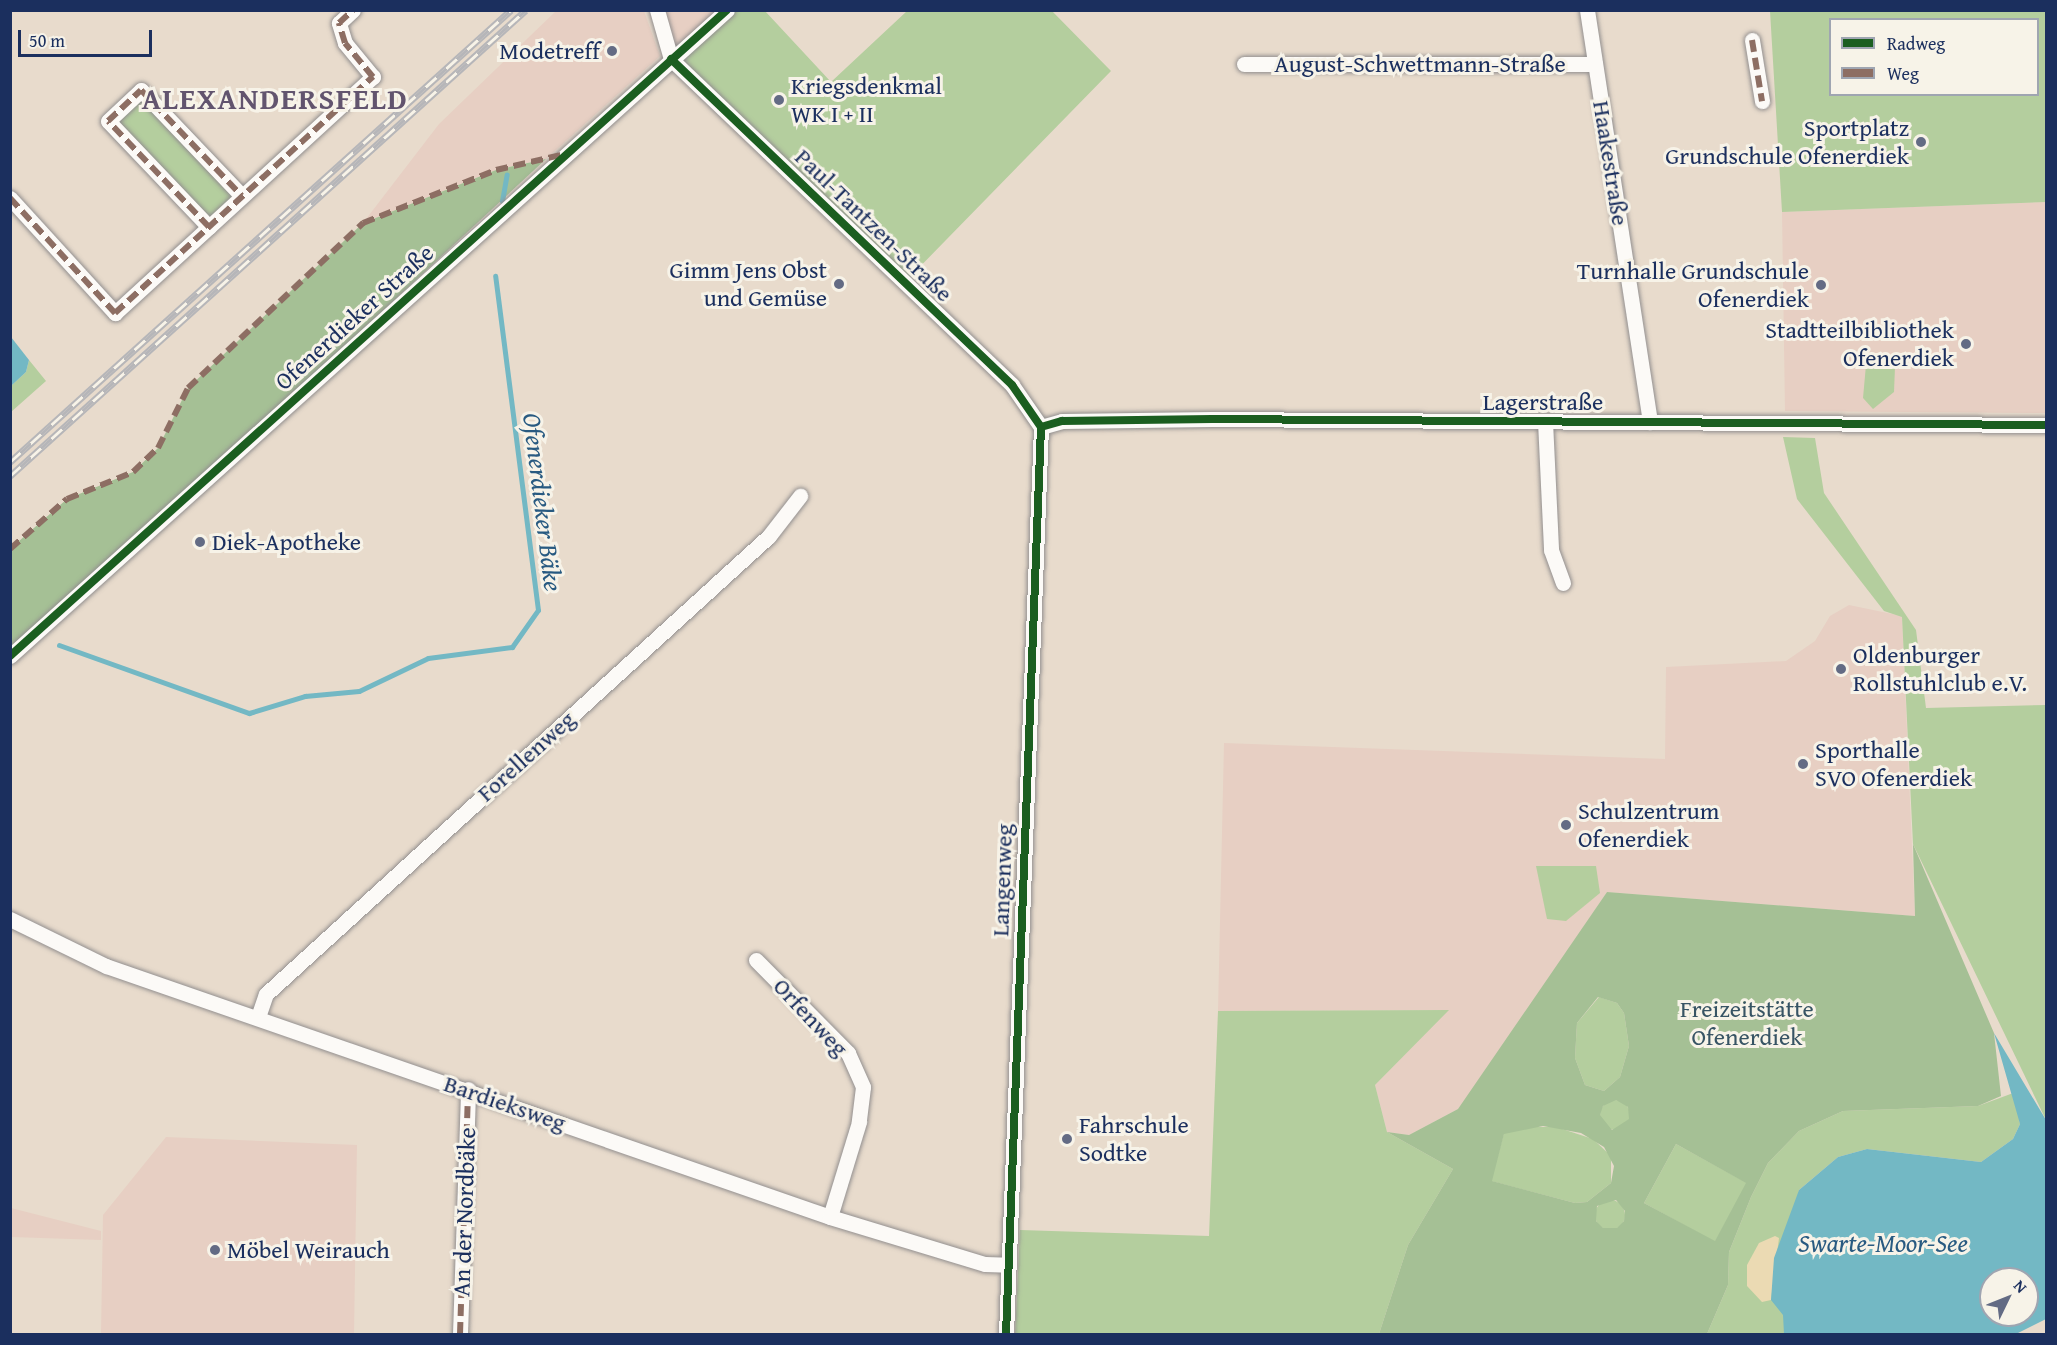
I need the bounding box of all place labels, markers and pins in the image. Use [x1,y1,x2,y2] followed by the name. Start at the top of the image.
[499,37,600,65] place label: Modetreff
[605,44,619,58] marker: Modetreff
[791,72,942,128] place label: Kriegsdenkmal WK I + II
[772,93,786,107] marker: Kriegsdenkmal WK I + II
[1665,114,1909,170] place label: Sportplatz Grundschule Ofenerdiek
[1914,135,1928,149] marker: Sportplatz Grundschule Ofenerdiek
[670,256,827,312] place label: Gimm Jens Obst und Gemüse
[1577,257,1809,313] place label: Turnhalle Grundschule Ofenerdiek
[832,277,846,291] marker: Gimm Jens Obst und Gemüse
[1814,278,1828,292] marker: Turnhalle Grundschule Ofenerdiek
[1765,316,1954,372] place label: Stadtteilbibliothek Ofenerdiek
[1959,337,1973,351] marker: Stadtteilbibliothek Ofenerdiek
[212,528,361,556] place label: Diek-Apotheke
[193,535,207,549] marker: Diek-Apotheke
[1853,641,2027,697] place label: Oldenburger Rollstuhlclub e.V.
[1834,662,1848,676] marker: Oldenburger Rollstuhlclub e.V.
[1815,736,1972,792] place label: Sporthalle SVO Ofenerdiek
[1796,757,1810,771] marker: Sporthalle SVO Ofenerdiek
[1578,797,1719,853] place label: Schulzentrum Ofenerdiek
[1559,818,1573,832] marker: Schulzentrum Ofenerdiek
[1079,1111,1189,1167] place label: Fahrschule Sodtke
[1060,1132,1074,1146] marker: Fahrschule Sodtke
[227,1236,390,1264] place label: Möbel Weirauch
[208,1243,222,1257] marker: Möbel Weirauch

